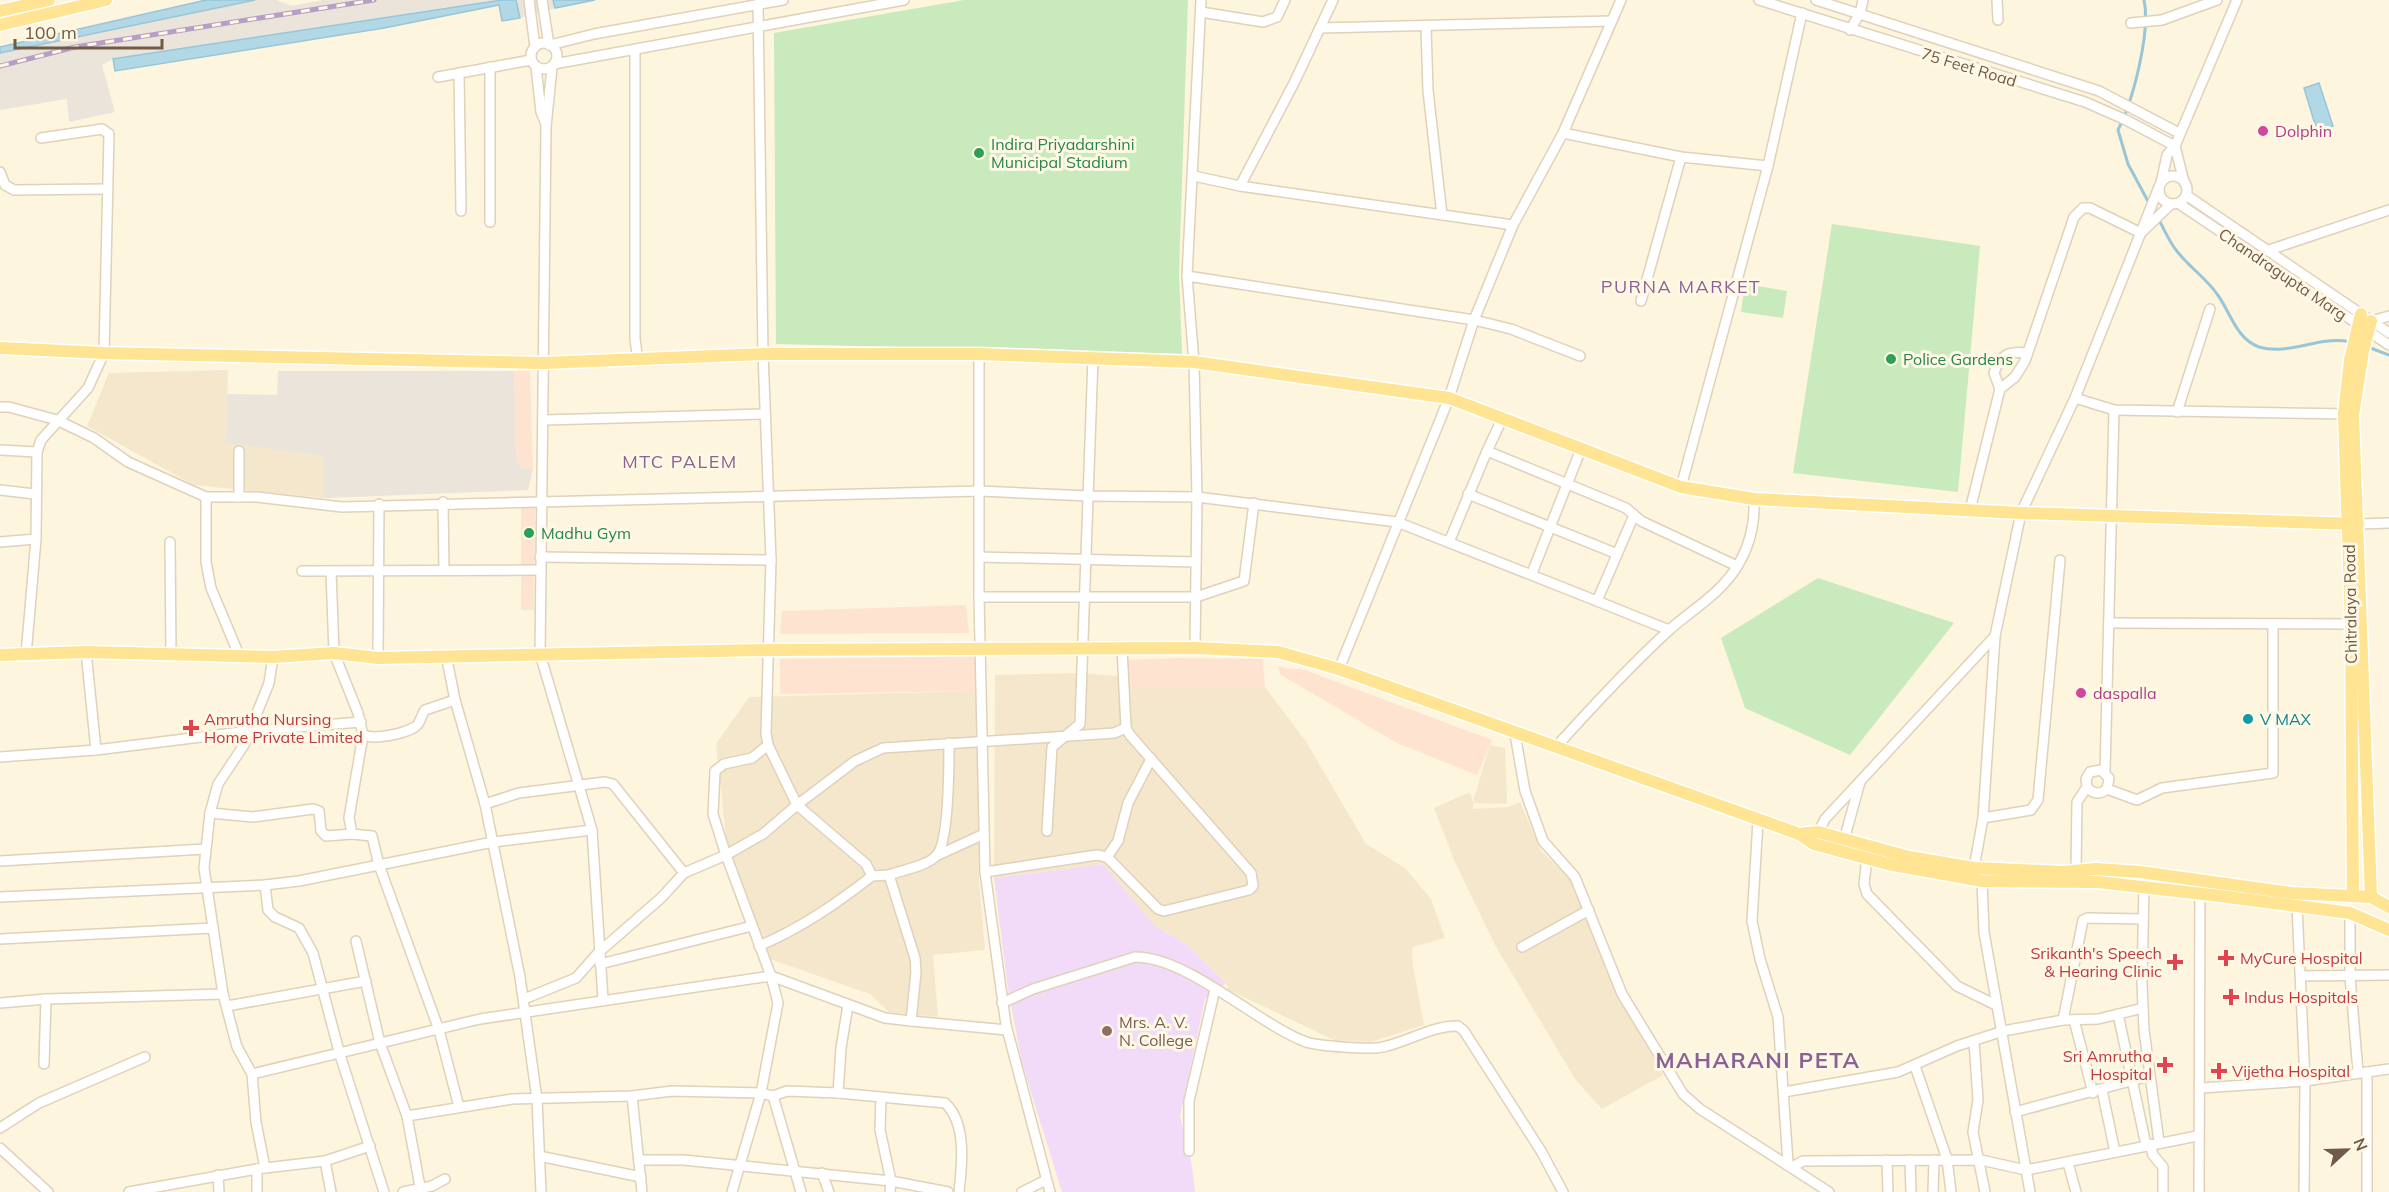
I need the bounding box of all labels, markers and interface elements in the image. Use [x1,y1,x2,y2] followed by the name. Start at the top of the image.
[15,12,162,50] scale bar
[24,21,77,44] text: 100 m
[1919,43,2019,91] street label: 75 Feet Road
[2275,121,2332,141] place label: Dolphin
[2256,124,2270,138] marker: Dolphin
[991,134,1134,172] place label: Indira Priyadarshini Municipal Stadium
[972,146,986,160] marker: Indira Priyadarshini Municipal Stadium
[2215,224,2351,324] street label: Chandragupta Marg
[1601,275,1761,298] district label: PURNA MARKET
[1903,349,2013,369] place label: Police Gardens
[1884,352,1898,366] marker: Police Gardens
[622,450,738,473] district label: MTC PALEM
[541,523,631,543] place label: Madhu Gym
[522,526,536,540] marker: Madhu Gym
[2339,544,2361,664] street label: Chitralaya Road
[2093,683,2157,703] place label: daspalla
[2074,686,2088,700] marker: daspalla
[204,709,363,747] place label: Amrutha Nursing Home Private Limited
[2260,709,2312,729] place label: V MAX
[2241,712,2255,726] marker: V MAX
[182,719,200,737] marker: Amrutha Nursing Home Private Limited
[2030,943,2162,981] place label: Srikanth's Speech & Hearing Clinic
[2240,948,2363,968] place label: MyCure Hospital
[2217,949,2235,967] marker: MyCure Hospital
[2166,953,2184,971] marker: Srikanth's Speech & Hearing Clinic
[2244,987,2358,1007] place label: Indus Hospitals
[2222,988,2240,1006] marker: Indus Hospitals
[1119,1012,1193,1050] place label: Mrs. A. V. N. College
[1100,1024,1114,1038] marker: Mrs. A. V. N. College
[1655,1046,1861,1074] district label: MAHARANI PETA
[2063,1046,2152,1084] place label: Sri Amrutha Hospital
[2156,1056,2174,1074] marker: Sri Amrutha Hospital
[2232,1061,2350,1081] place label: Vijetha Hospital
[2210,1062,2228,1080] marker: Vijetha Hospital
[2317,1120,2377,1180] north arrow
[2349,1135,2372,1154] text: N

